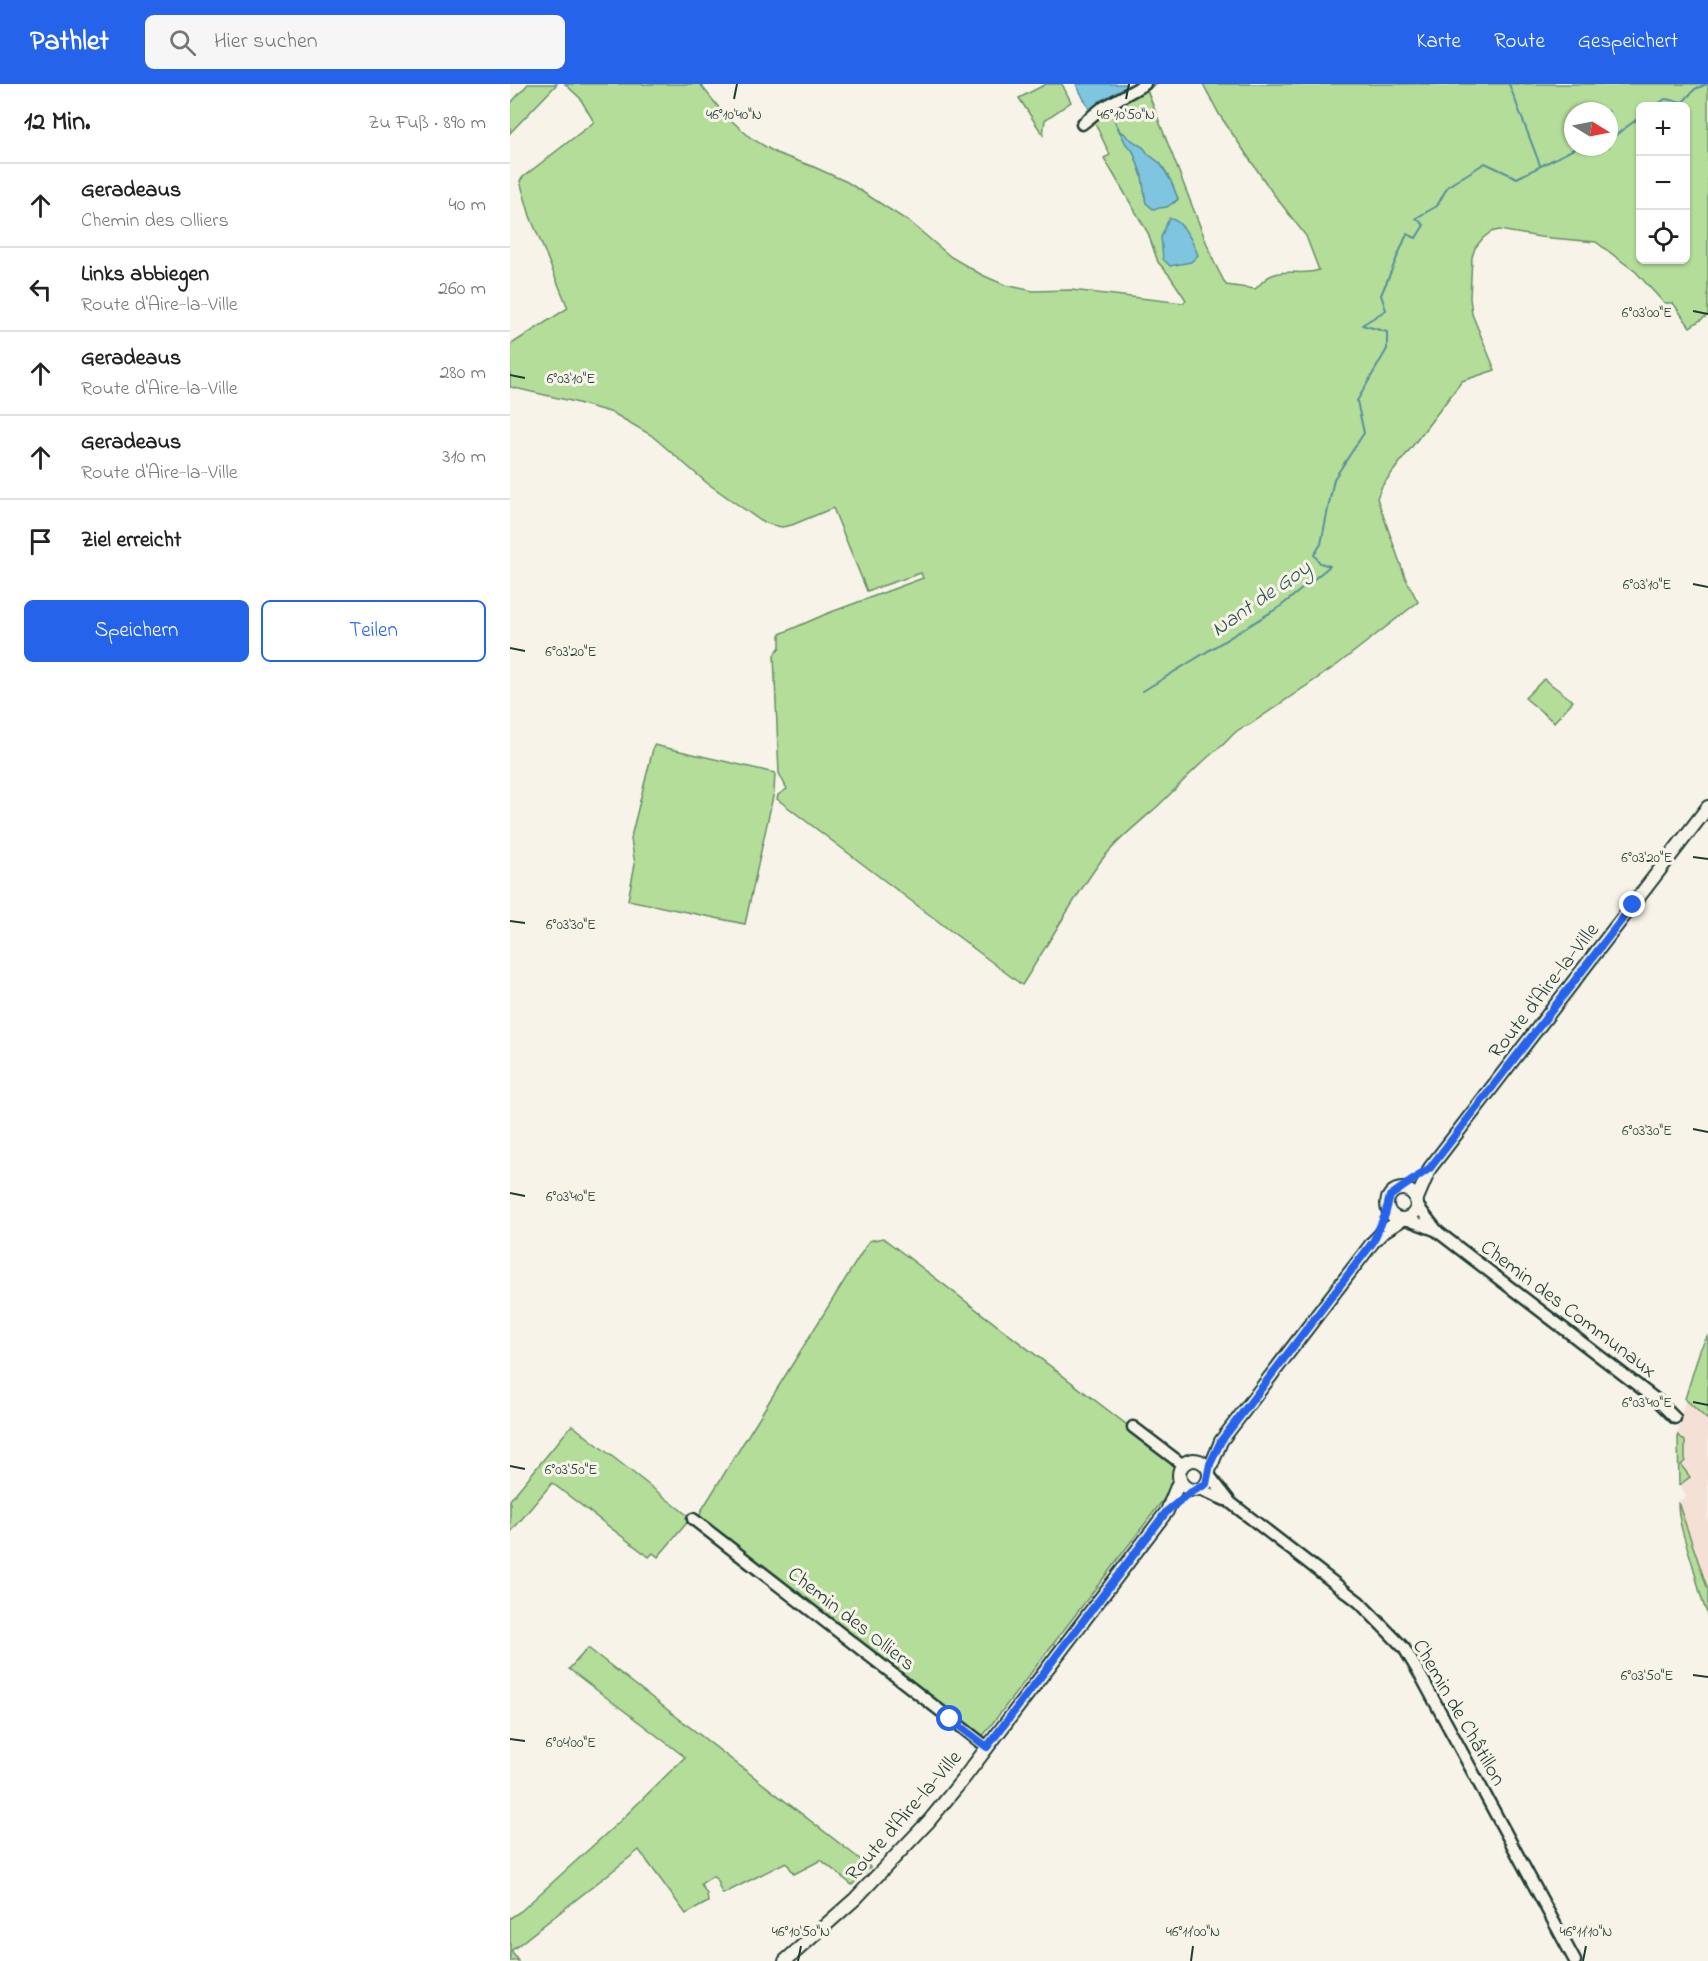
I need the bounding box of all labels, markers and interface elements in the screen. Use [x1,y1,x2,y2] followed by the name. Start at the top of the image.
[145,15,565,69] search box
[30,22,109,63] text: Pathlet
[166,26,199,59] icon: search
[214,26,318,58] text: Hier suchen
[1416,27,1461,57] text: Karte
[1494,27,1545,57] text: Route
[1578,27,1678,57] text: Gespeichert
[1564,102,1618,156] north arrow
[1636,102,1690,264] map controls
[1636,102,1690,156] button: +
[24,104,90,142] text: 12 Min.
[706,104,762,126] text: 46°10'40"N
[1097,104,1155,126] text: 46°10'50"N
[368,109,486,138] text: Zu Fuß · 890 m
[1636,156,1690,210] button: −
[81,175,181,207] text: Geradeaus
[24,189,57,222] icon: ahead
[449,191,486,220] text: 40 m
[81,207,229,236] text: Chemin des Olliers
[1636,210,1690,264] button: locate
[81,259,209,291] text: Links abbiegen
[24,273,57,306] icon: left
[438,275,486,304] text: 260 m
[81,291,238,320] text: Route d'Aire-la-Ville
[1622,302,1672,324] text: 6°03'00"E
[81,343,181,375] text: Geradeaus
[24,357,57,390] icon: ahead
[439,359,486,388] text: 280 m
[547,368,595,390] text: 6°03'10"E
[81,375,238,404] text: Route d'Aire-la-Ville
[81,427,181,459] text: Geradeaus
[24,441,57,474] icon: ahead
[442,443,486,472] text: 310 m
[81,459,238,488] text: Route d'Aire-la-Ville
[24,525,57,558] icon: arrive
[81,525,181,557] text: Ziel erreicht
[1205,553,1319,646] water label: Nant de Goy
[1623,574,1671,596] text: 6°03'10"E
[24,600,249,662] button: Speichern
[261,600,486,662] button: Teilen
[545,641,597,663] text: 6°03'20"E
[1621,847,1673,869] text: 6°03'20"E
[1619,891,1645,917] route end
[546,914,596,936] text: 6°03'30"E
[1482,917,1607,1065] street label: Route d'Aire-la-Ville
[1622,1120,1672,1142] text: 6°03'30"E
[546,1186,596,1208] text: 6°03'40"E
[1473,1233,1662,1386] street label: Chemin des Communaux
[1622,1392,1672,1414] text: 6°03'40"E
[545,1459,597,1481] text: 6°03'50"E
[780,1560,921,1679] street label: Chemin des Olliers
[1404,1634,1513,1792] street label: Chemin de Châtillon
[1621,1665,1673,1687] text: 6°03'50"E
[936,1705,962,1731] route start
[546,1732,596,1754] text: 6°04'00"E
[839,1744,970,1888] street label: Route d'Aire-la-Ville
[772,1921,830,1943] text: 46°10'50"N
[1166,1921,1220,1943] text: 46°11'00"N
[1560,1921,1612,1943] text: 46°11'10"N

